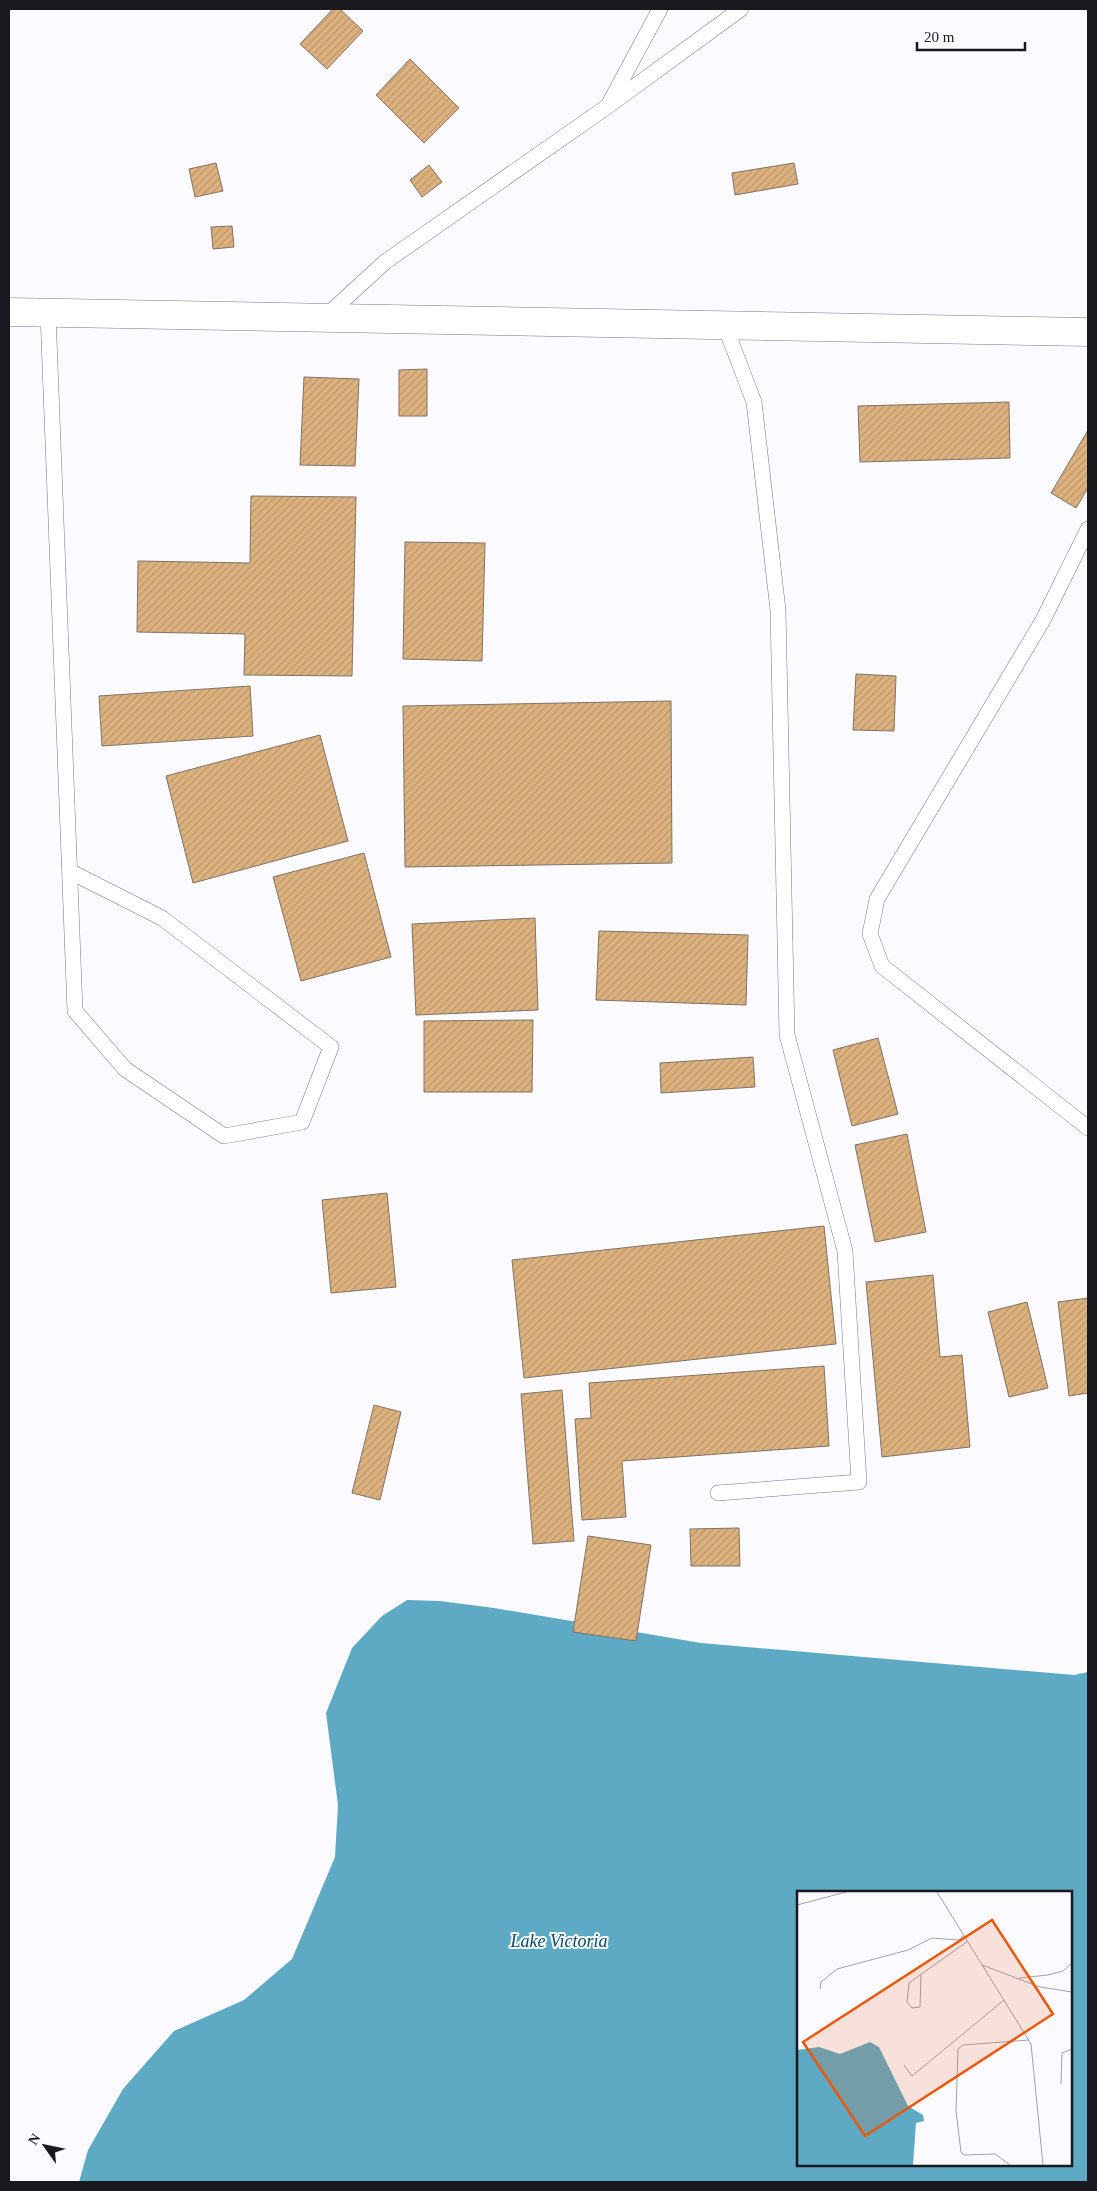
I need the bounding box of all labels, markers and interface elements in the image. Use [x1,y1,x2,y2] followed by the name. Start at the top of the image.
[917,20,1024,52] scale bar
[924,29,955,45] text: 20 m
[797,1891,1072,2166] inset map
[509,1931,608,1951] water label: Lake Victoria
[20,2121,70,2171] north arrow
[25,2131,44,2148] text: N

